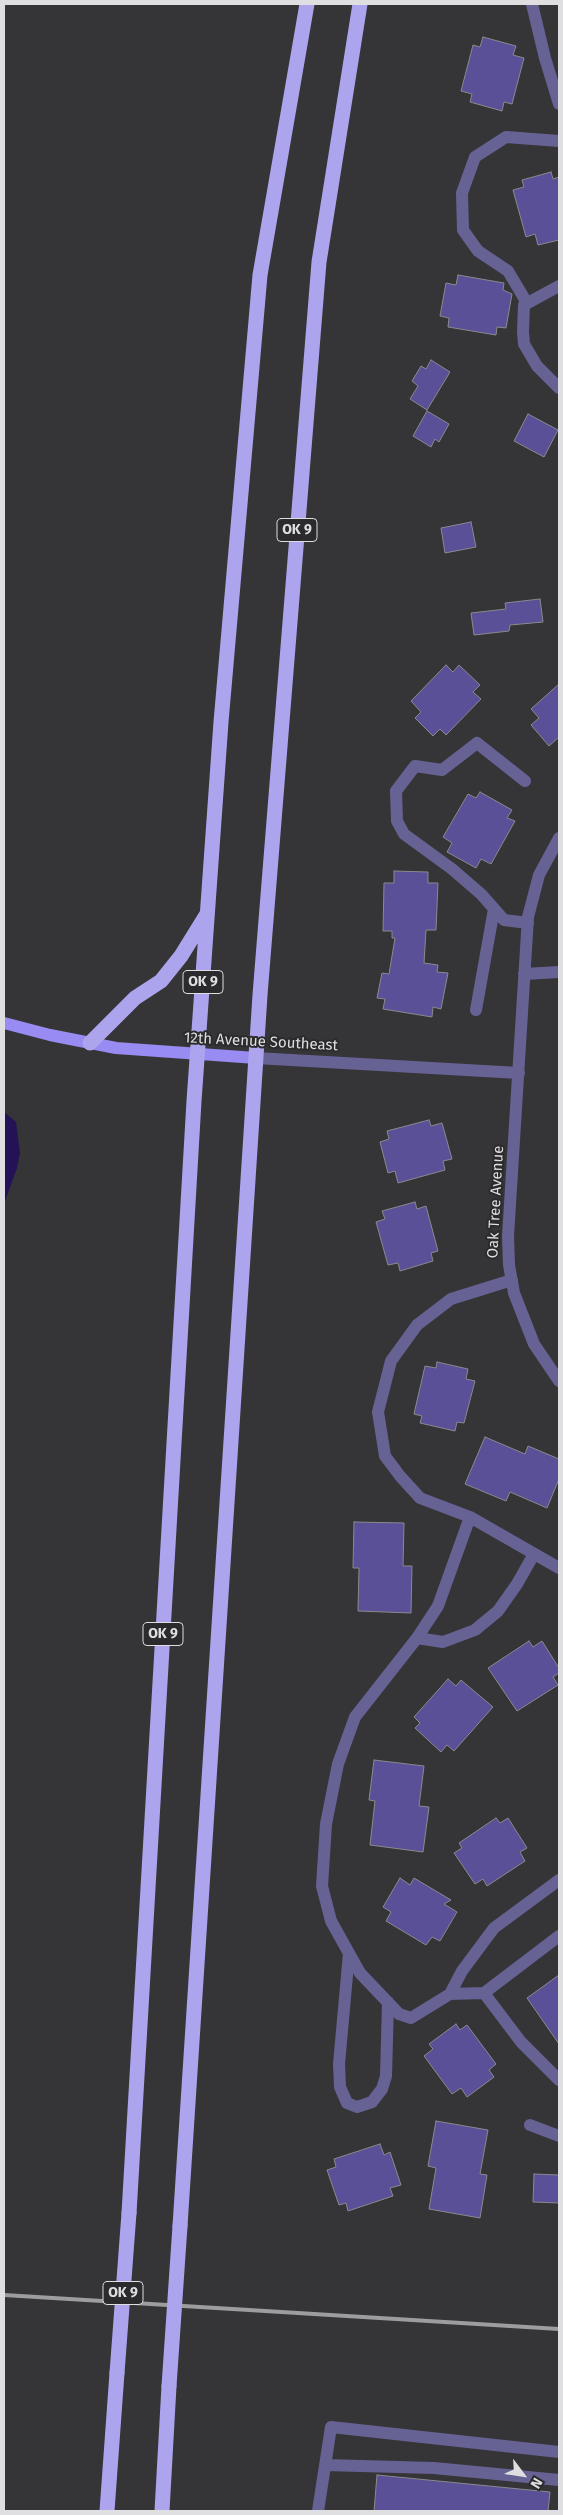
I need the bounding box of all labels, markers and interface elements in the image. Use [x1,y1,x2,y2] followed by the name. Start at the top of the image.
[277,518,317,542] road number: OK 9
[183,970,223,994] road number: OK 9
[184,1029,338,1055] street label: 12th Avenue Southeast
[484,1145,508,1259] street label: Oak Tree Avenue
[143,1622,183,1646] road number: OK 9
[103,2282,143,2304] road number: OK 9
[498,2450,548,2500] north arrow
[527,2475,546,2491] text: N

